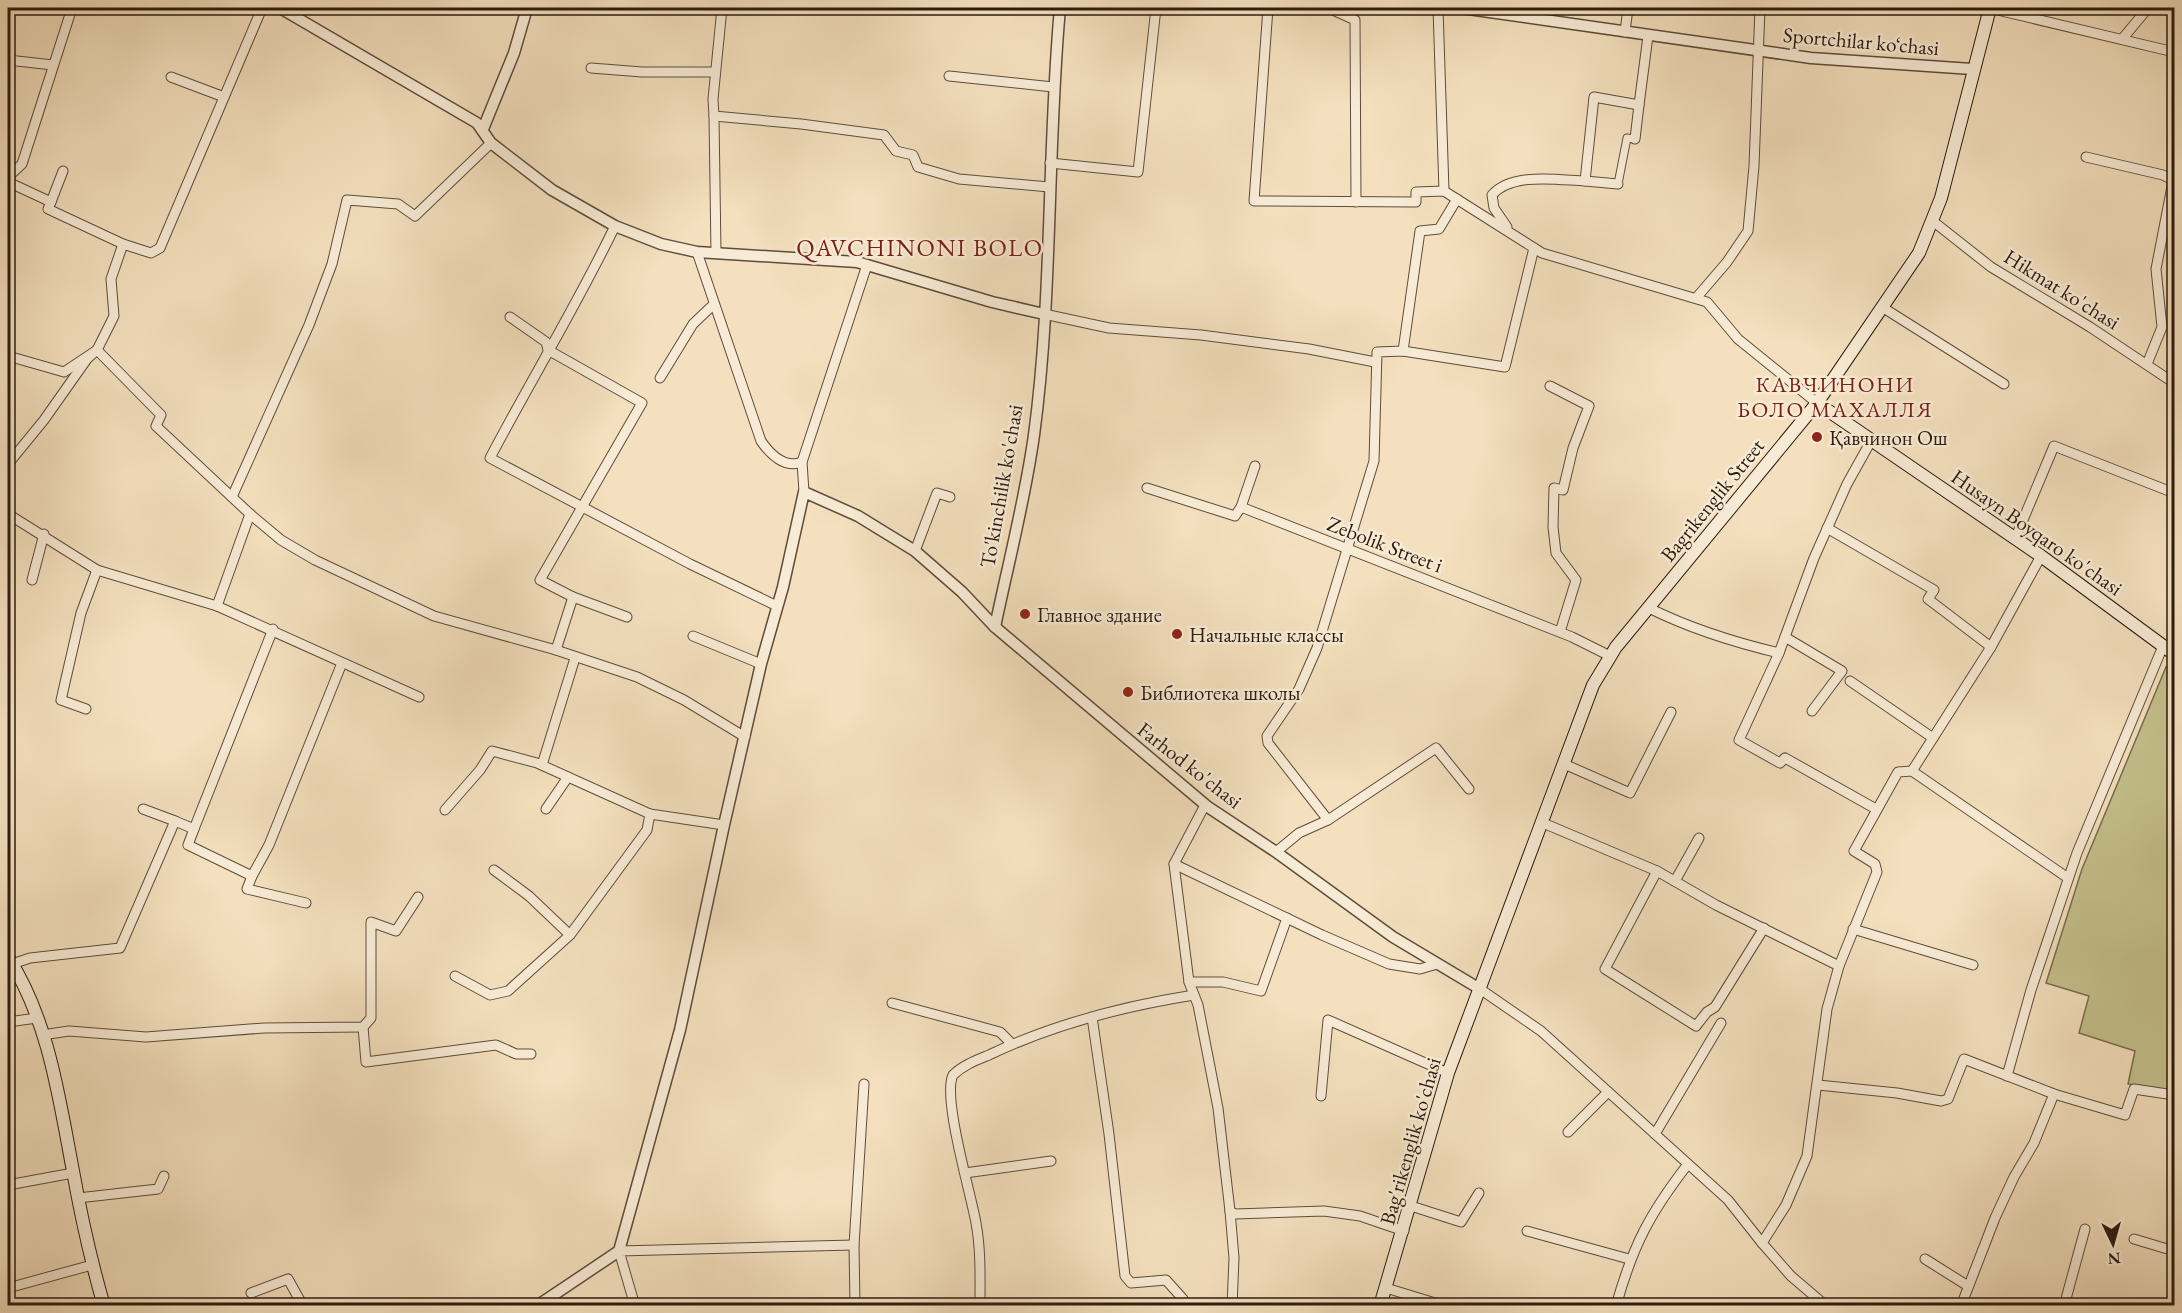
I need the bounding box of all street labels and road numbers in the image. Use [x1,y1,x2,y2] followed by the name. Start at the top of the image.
[1782,21,1940,61] street label: Sportchilar ko‘chasi
[1999,243,2125,335] street label: Hikmat ko'chasi
[973,402,1029,570] street label: To'kinchilik ko'chasi
[1654,433,1770,567] street label: Bagrikenglik Street
[1946,463,2128,601] street label: Husayn Boyqaro ko'chasi
[1323,510,1447,578] street label: Zebolik Street i
[1132,716,1248,814] street label: Farhod ko'chasi
[1373,1054,1447,1228] street label: Bag'rikenglik ko'chasi

